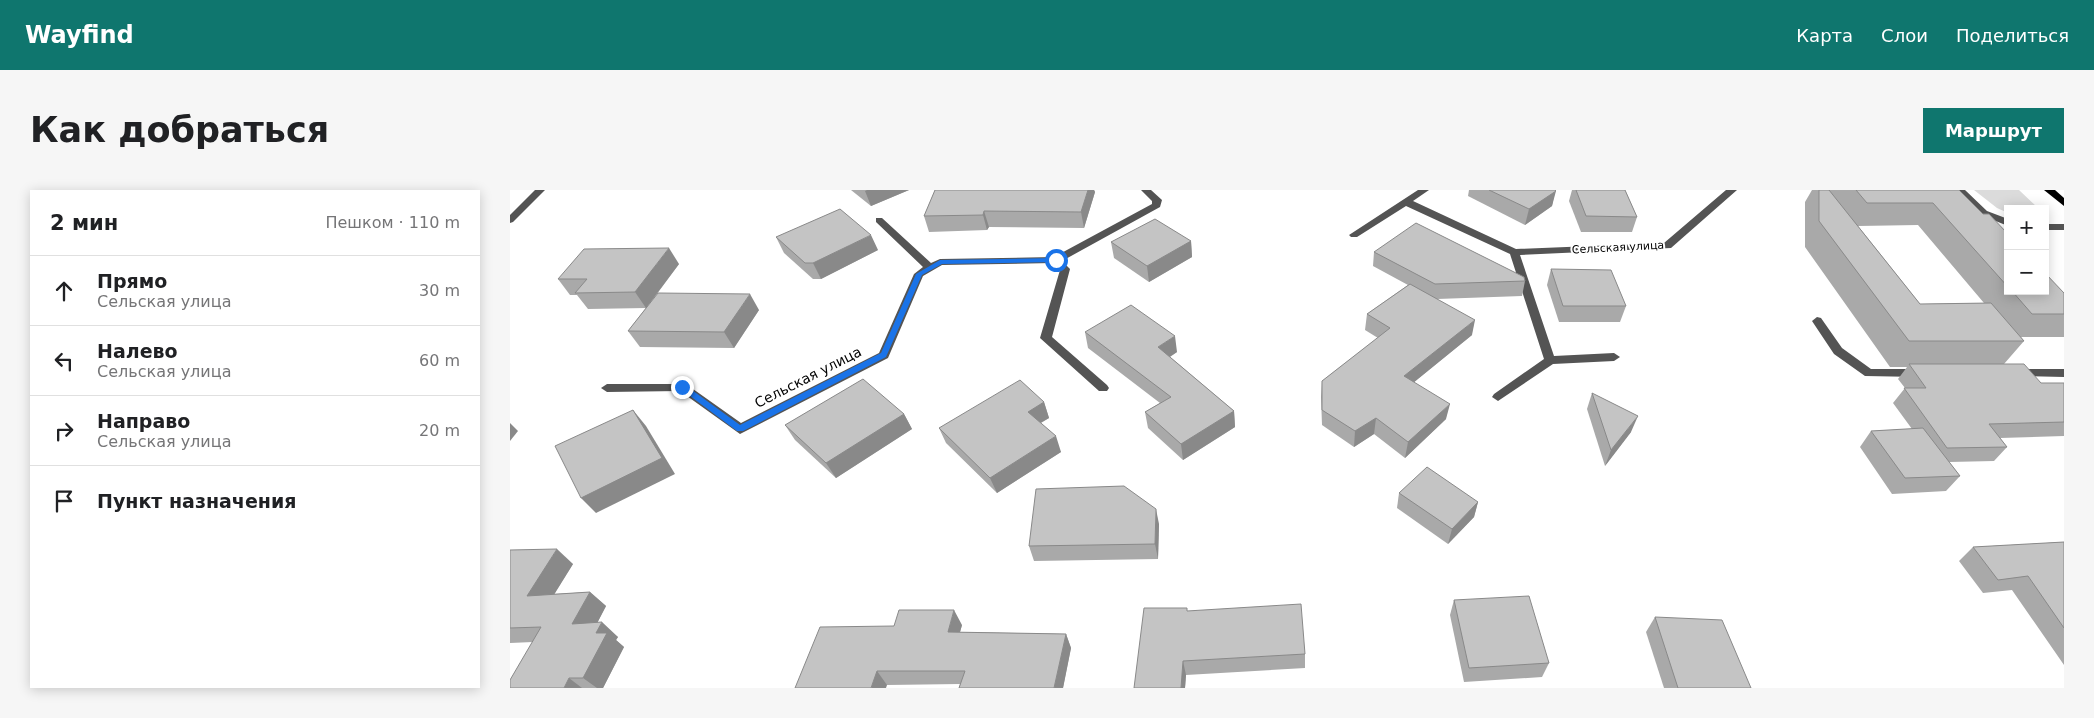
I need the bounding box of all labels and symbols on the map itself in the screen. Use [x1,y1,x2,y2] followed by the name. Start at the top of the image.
[1572,239,1665,256] street label: Сельская улица
[1045,249,1068,272] route start
[752,343,864,411] street label: Сельская улица
[671,376,694,399] route end

